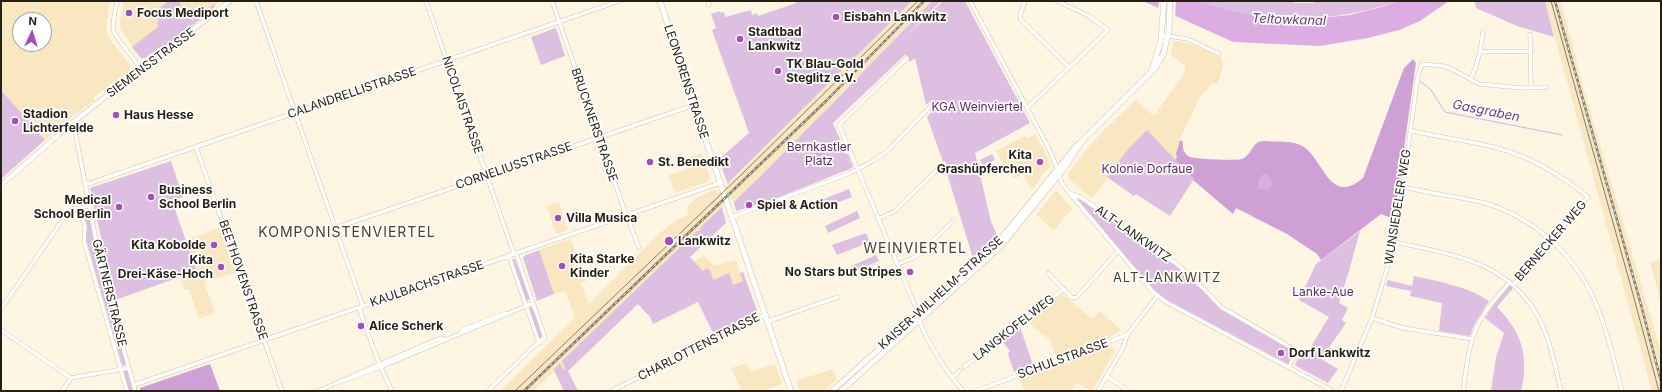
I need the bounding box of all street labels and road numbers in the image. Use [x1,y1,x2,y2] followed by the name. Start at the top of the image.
[661,23,711,141] street label: LEONORENSTRASSE
[104,25,198,101] street label: SIEMENSSTRASSE
[438,54,486,156] street label: NICOLAISTRASSE
[286,64,418,122] street label: CALANDRELLISTRASSE
[568,66,620,184] street label: BRUCKNERSTRASSE
[454,139,574,193] street label: CORNELIUSSTRASSE
[1382,148,1414,266] street label: WUNSIEDELER WEG
[1512,198,1590,284] street label: BERNECKER WEG
[1093,203,1173,265] street label: ALT-LANKWITZ
[216,218,270,342] street label: BEETHOVENSTRASSE
[876,233,1006,353] street label: KAISER-WILHELM-STRASSE
[89,238,129,348] street label: GÄRTNERSTRASSE
[368,258,486,310] street label: KAULBACHSTRASSE
[971,292,1057,364] street label: LANGKOFELWEG
[636,310,762,384] street label: CHARLOTTENSTRASSE
[1016,336,1110,382] street label: SCHULSTRASSE

